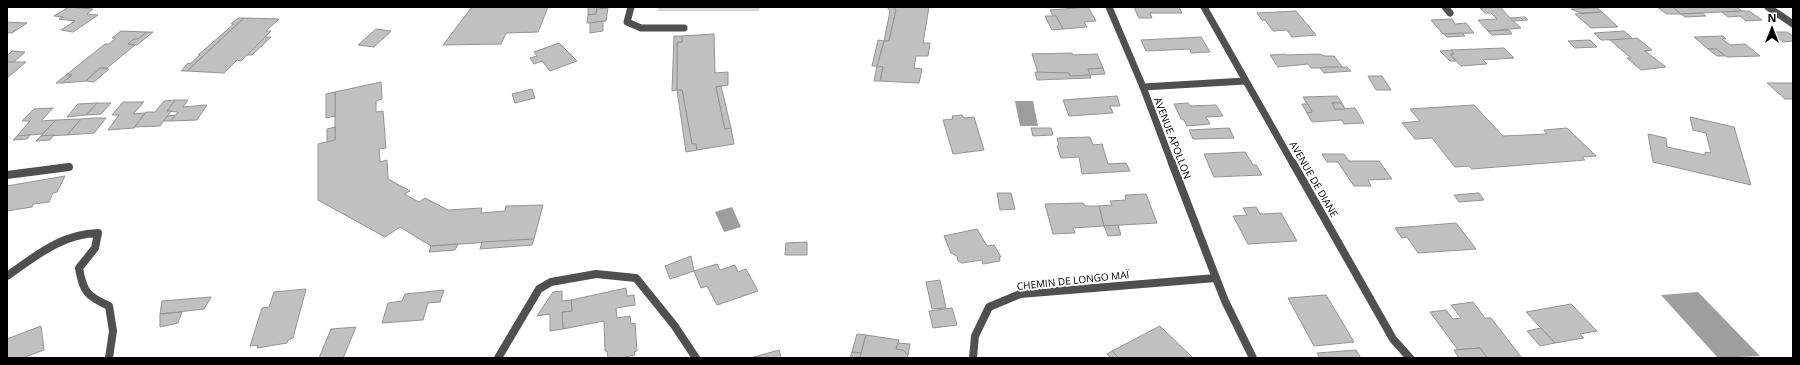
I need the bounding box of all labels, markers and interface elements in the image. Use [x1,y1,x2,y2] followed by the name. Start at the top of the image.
[1752,8,1792,48] north arrow
[1768,10,1776,25] text: N
[1151,95,1195,181] street label: AVENUE APOLLON
[1287,138,1341,220] street label: AVENUE DE DIANE
[1016,267,1130,293] street label: CHEMIN DE LONGO MAÏ

